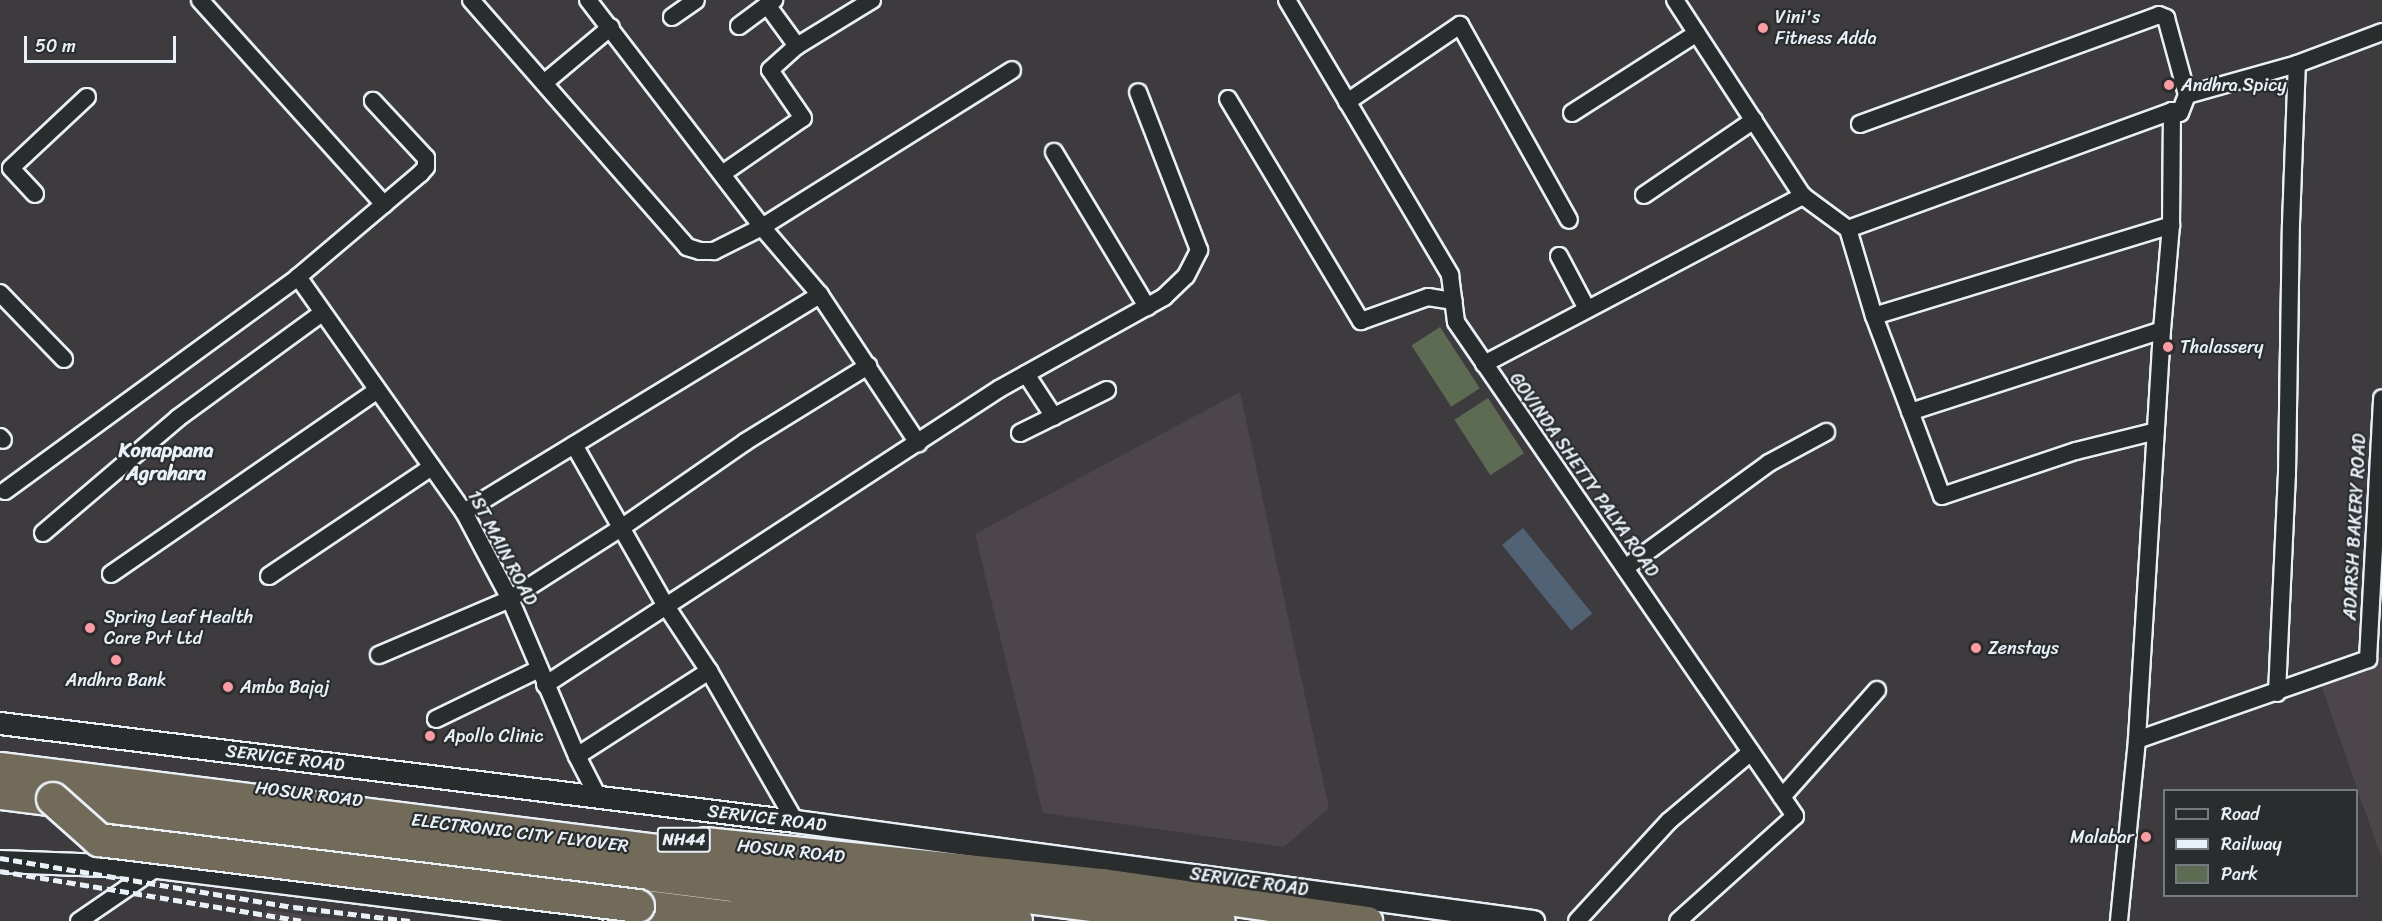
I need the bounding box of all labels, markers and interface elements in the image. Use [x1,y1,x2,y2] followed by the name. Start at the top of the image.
[1775,7,1877,50] place label: Vini's Fitness Adda
[1756,21,1770,35] marker: Vini's Fitness Adda
[27,24,178,62] scale bar
[35,30,76,62] text: 50 m
[2181,74,2286,96] place label: Andhra Spicy
[2162,78,2176,92] marker: Andhra Spicy
[2180,336,2264,358] place label: Thalassery
[2161,340,2175,354] marker: Thalassery
[1505,369,1663,581] street label: GOVINDA SHETTY PALYA ROAD
[2339,433,2371,621] street label: ADARSH BAKERY ROAD
[118,438,214,485] district label: Konappana Agrahara
[462,487,542,609] street label: 1ST MAIN ROAD
[104,607,253,650] place label: Spring Leaf Health Care Pvt Ltd
[81,619,99,637] marker: Spring Leaf Health Care Pvt Ltd
[1988,637,2059,659] place label: Zenstays
[1969,641,1983,655] marker: Zenstays
[109,653,123,667] marker: Andhra Bank
[65,669,167,691] place label: Andhra Bank
[240,676,330,698] place label: Amba Bajaj
[221,680,235,694] marker: Amba Bajaj
[444,725,544,747] place label: Apollo Clinic
[421,727,439,745] marker: Apollo Clinic
[224,740,346,776] street label: SERVICE ROAD
[254,777,364,811] street label: HOSUR ROAD
[2163,789,2358,897] legend
[2221,798,2260,830] text: Road
[706,800,828,836] street label: SERVICE ROAD
[409,809,631,857] street label: ELECTRONIC CITY FLYOVER
[2070,826,2134,848] place label: Malabar
[656,827,712,853] road number: NH44
[2221,828,2282,860] text: Railway
[2139,830,2153,844] marker: Malabar
[736,835,846,867] street label: HOSUR ROAD
[2221,858,2258,890] text: Park
[1188,863,1310,901] street label: SERVICE ROAD

